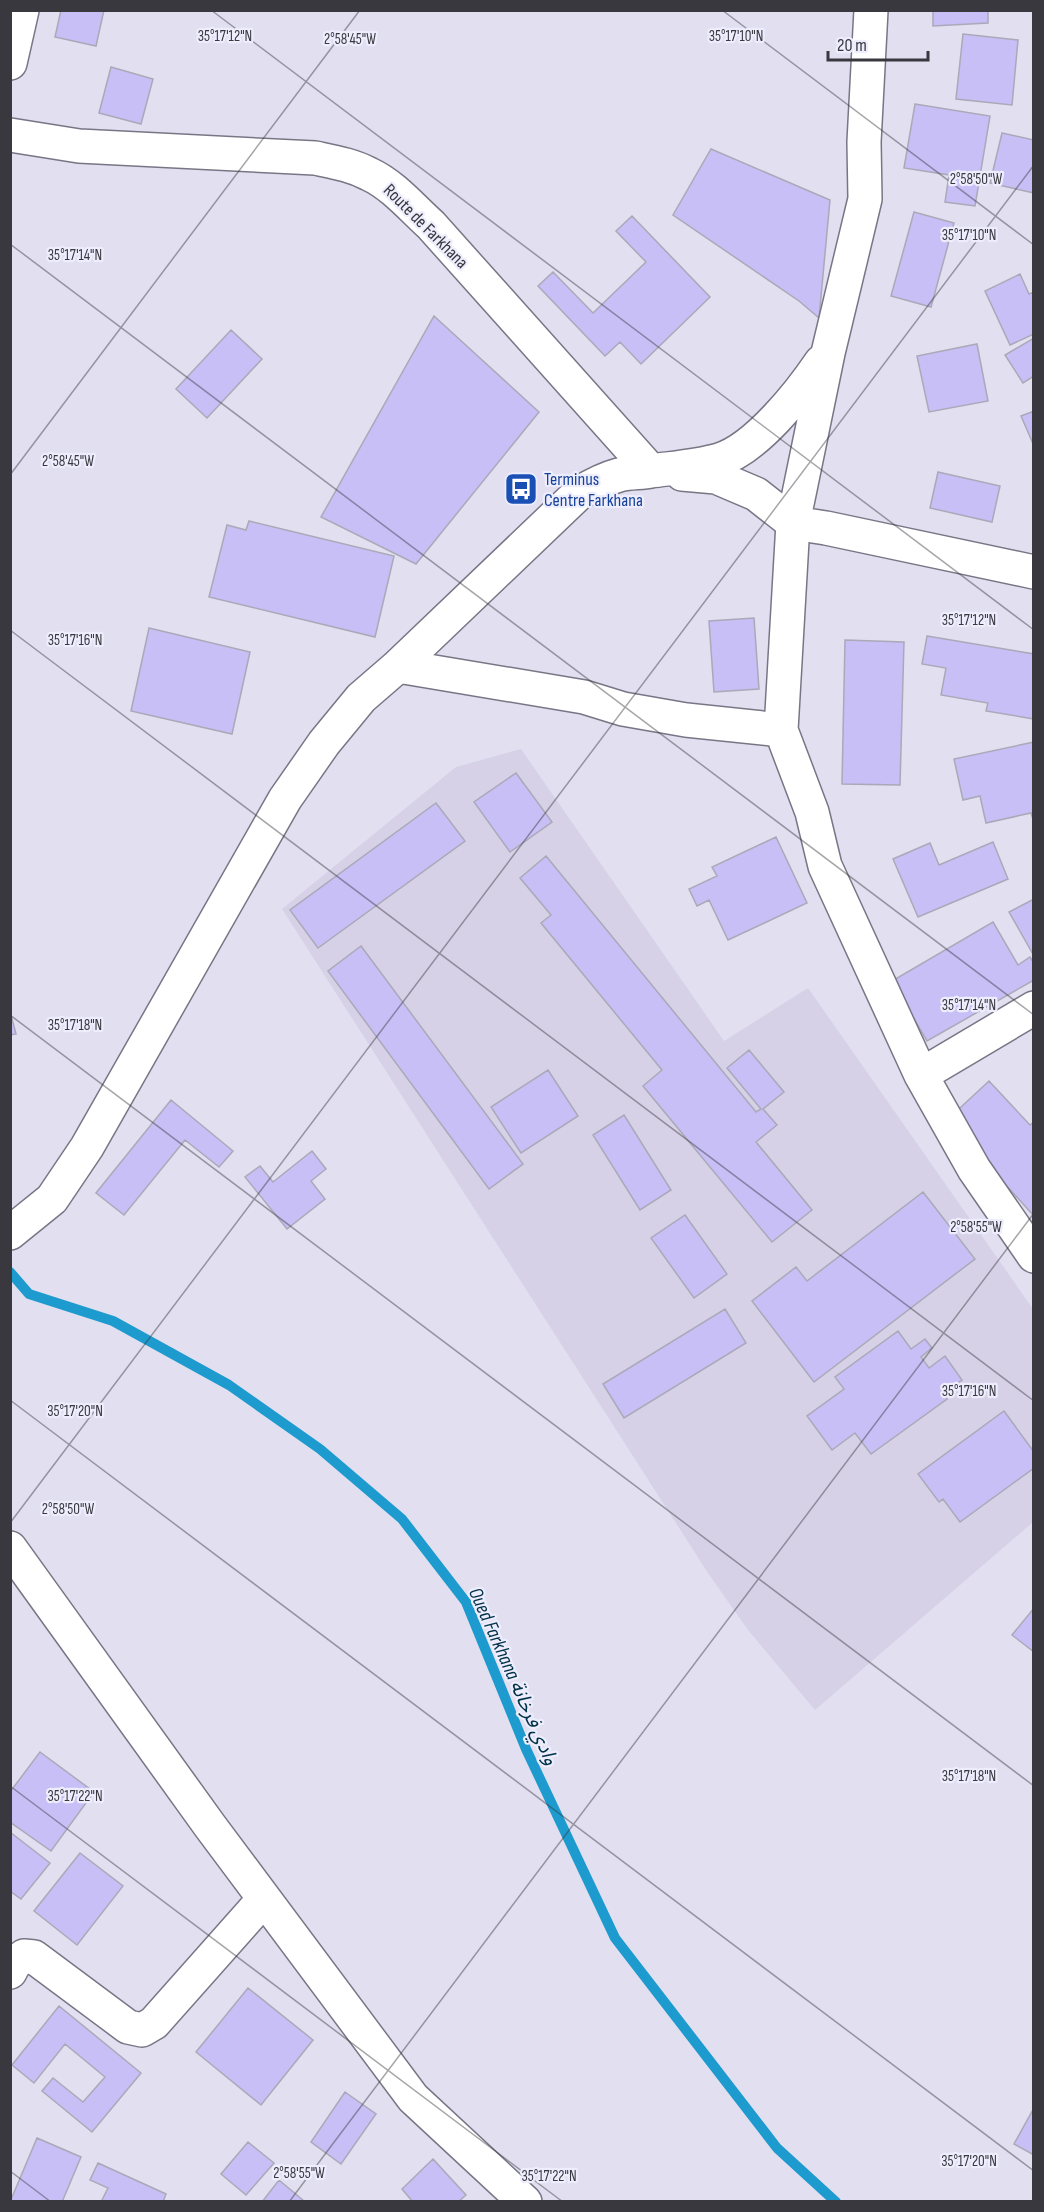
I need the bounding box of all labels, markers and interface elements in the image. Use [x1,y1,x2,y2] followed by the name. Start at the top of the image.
[828,24,928,62] scale bar
[198,27,252,46] text: 35°17'12"N
[709,27,763,46] text: 35°17'10"N
[324,30,376,49] text: 2°58'45"W
[837,35,867,56] text: 20 m
[950,170,1002,189] text: 2°58'50"W
[379,180,472,273] street label: Route de Farkhana
[942,226,996,245] text: 35°17'10"N
[48,246,102,265] text: 35°17'14"N
[42,452,94,471] text: 2°58'45"W
[544,469,643,511] place label: Terminus Centre Farkhana
[503,471,539,507] bus stop icon: Terminus Centre Farkhana
[942,611,996,630] text: 35°17'12"N
[48,631,102,650] text: 35°17'16"N
[942,996,996,1015] text: 35°17'14"N
[48,1016,102,1035] text: 35°17'18"N
[950,1218,1002,1237] text: 2°58'55"W
[942,1382,996,1401] text: 35°17'16"N
[47,1402,103,1421] text: 35°17'20"N
[42,1500,94,1519] text: 2°58'50"W
[461,1584,563,1770] water label: Oued Farkhana وادي فرخانة
[942,1767,996,1786] text: 35°17'18"N
[47,1787,103,1806] text: 35°17'22"N
[941,2152,997,2171] text: 35°17'20"N
[273,2164,325,2183] text: 2°58'55"W
[521,2167,577,2186] text: 35°17'22"N

